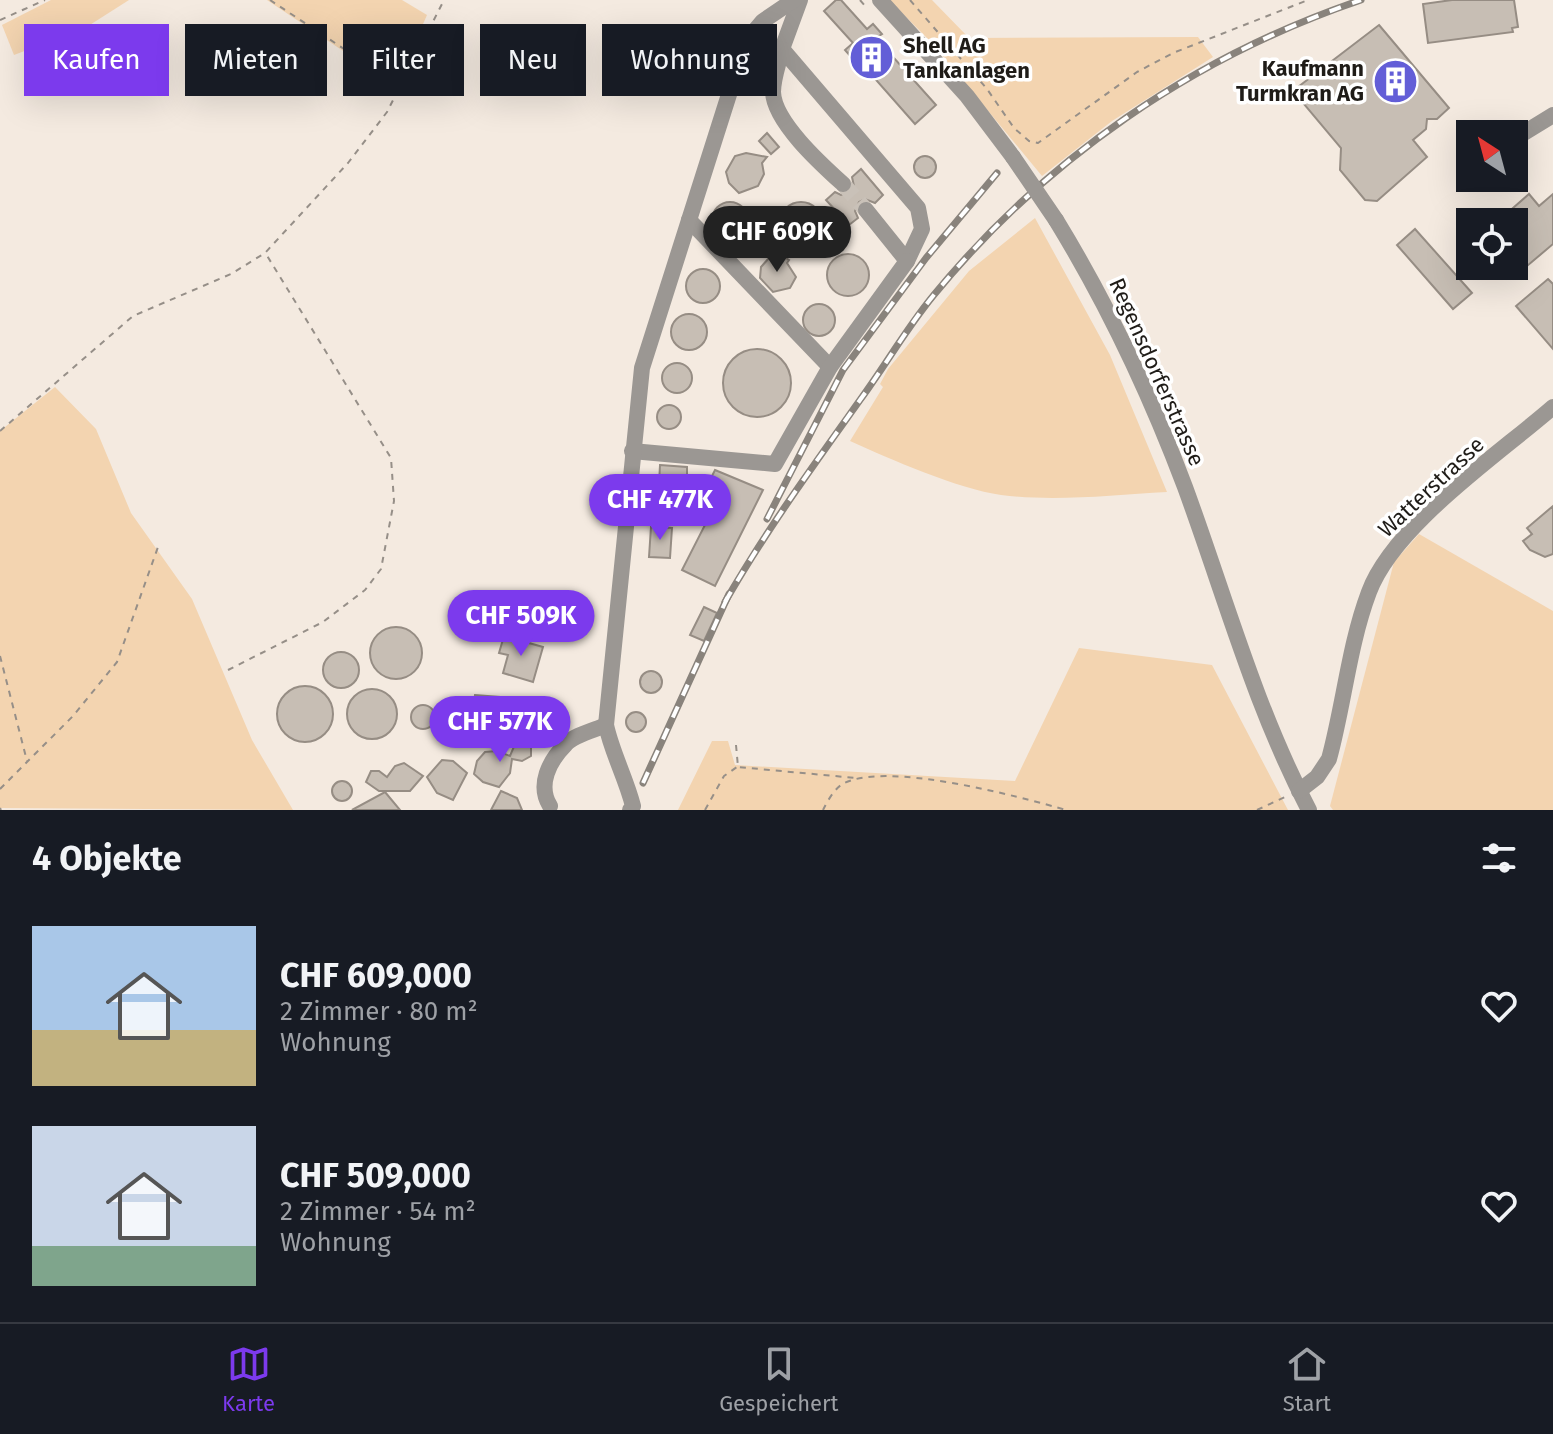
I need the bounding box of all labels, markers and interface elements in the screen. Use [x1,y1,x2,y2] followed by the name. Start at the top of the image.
[24,24,169,96] chip: Kaufen
[185,24,327,96] chip: Mieten
[343,24,464,96] chip: Filter
[480,24,586,96] chip: Neu
[602,24,777,96] chip: Wohnung
[903,32,1030,84] place label: Shell AG Tankanlagen
[848,34,896,82] building icon: Shell AG Tankanlagen
[1236,55,1364,107] place label: Kaufmann Turmkran AG
[1371,57,1419,105] building icon: Kaufmann Turmkran AG
[1456,120,1528,192] north arrow
[1456,120,1528,280] map controls
[694,206,860,274] pin: CHF 609K
[1456,208,1528,280] button: locate
[721,216,833,247] text: CHF 609K
[1103,274,1211,470] street label: Regensdorferstrasse
[1372,431,1490,543] street label: Watterstrasse
[577,474,743,542] pin: CHF 477K
[607,484,713,515] text: CHF 477K
[438,590,604,658] pin: CHF 509K
[466,600,577,631] text: CHF 509K
[417,696,583,764] pin: CHF 577K
[447,706,553,737] text: CHF 577K
[1477,836,1521,880] icon: filters
[32,838,181,879] text: 4 Objekte
[280,955,472,996] text: CHF 609,000
[96,958,192,1054] icon: home
[1477,984,1521,1028] icon: heart
[280,996,478,1027] text: 2 Zimmer · 80 m²
[280,1027,391,1058] text: Wohnung
[280,1155,471,1196] text: CHF 509,000
[96,1158,192,1254] icon: home
[1477,1184,1521,1228] icon: heart
[280,1196,476,1227] text: 2 Zimmer · 54 m²
[280,1227,391,1258] text: Wohnung
[222,1342,275,1417] tab: Karte
[719,1342,838,1417] tab: Gespeichert
[1283,1342,1331,1417] tab: Start

